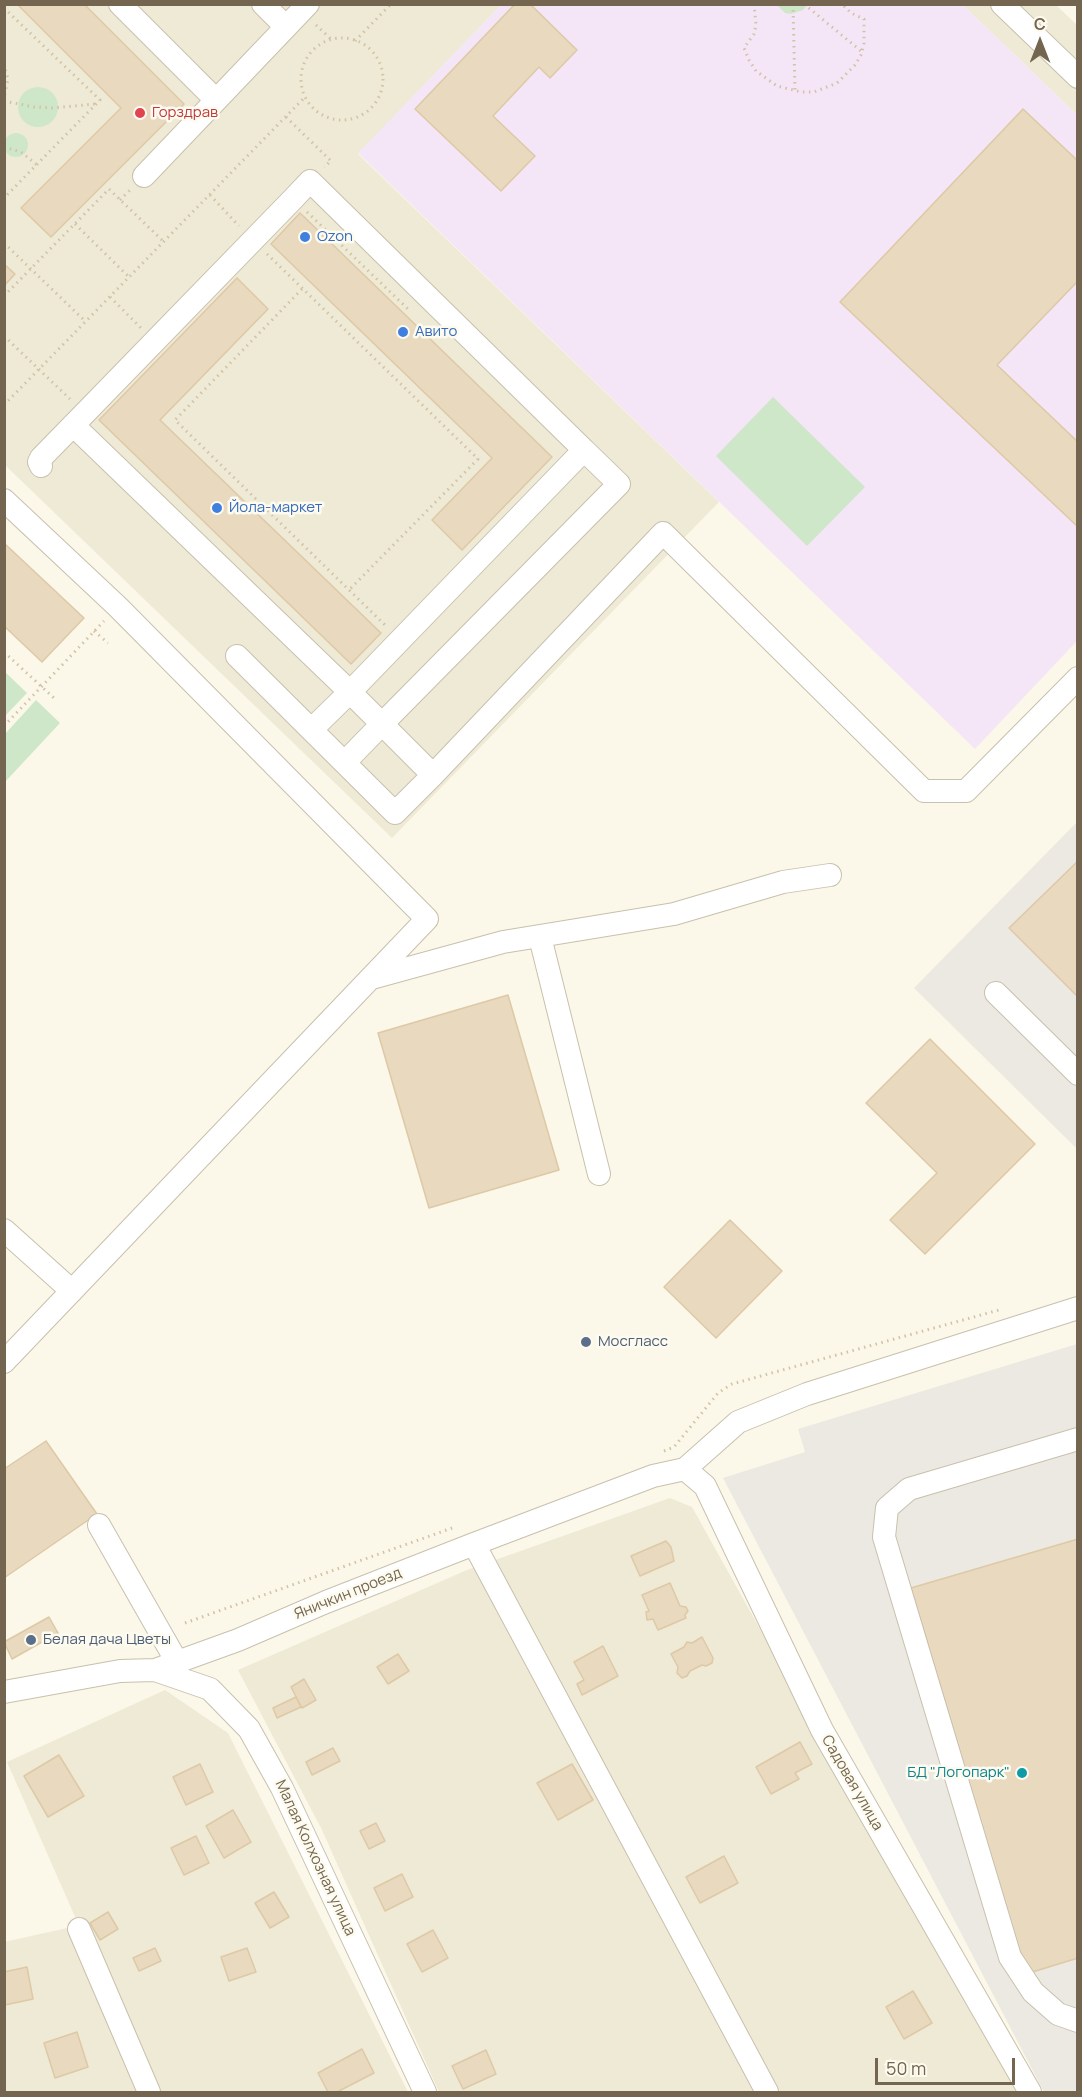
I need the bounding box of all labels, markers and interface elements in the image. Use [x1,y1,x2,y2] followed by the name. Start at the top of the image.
[1010,12,1070,72] north arrow
[1034,13,1046,35] text: С
[152,104,218,122] place label: Горздрав
[133,106,147,120] marker: Горздрав
[317,228,353,246] place label: Ozon
[298,230,312,244] marker: Ozon
[415,323,457,341] place label: Авито
[396,325,410,339] marker: Авито
[229,499,322,517] place label: Йола-маркет
[210,501,224,515] marker: Йола-маркет
[598,1333,668,1351] place label: Мосгласс
[579,1335,593,1349] marker: Мосгласс
[292,1564,404,1624] street label: Яничкин проезд
[43,1631,171,1649] place label: Белая дача Цветы
[24,1633,38,1647] marker: Белая дача Цветы
[817,1732,887,1834] street label: Садовая улица
[907,1764,1010,1782] place label: БД "Логопарк"
[1015,1766,1029,1780] marker: БД "Логопарк"
[271,1777,359,1939] street label: Малая Колхозная улица
[878,2046,1018,2084] scale bar
[886,2056,926,2080] text: 50 m

